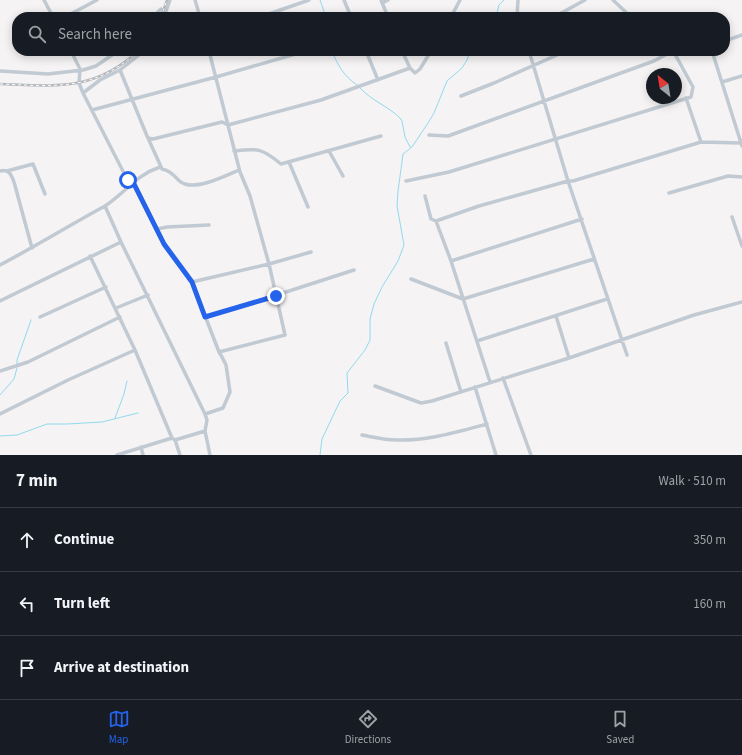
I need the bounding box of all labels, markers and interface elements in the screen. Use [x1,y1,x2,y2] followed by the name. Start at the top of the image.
[12,12,730,56] search box
[26,23,48,45] icon: search
[58,24,132,45] text: Search here
[646,68,682,104] north arrow
[119,171,137,189] route start
[267,287,285,305] route end
[16,469,57,493] text: 7 min
[658,472,726,490] text: Walk · 510 m
[16,529,38,551] icon: ahead
[54,529,114,550] text: Continue
[693,531,726,549] text: 350 m
[16,593,38,615] icon: left
[54,593,110,614] text: Turn left
[693,595,726,613] text: 160 m
[16,657,38,679] icon: arrive
[54,657,189,678] text: Arrive at destination
[108,708,130,747] tab: Map
[345,708,391,747] tab: Directions
[606,708,634,747] tab: Saved

